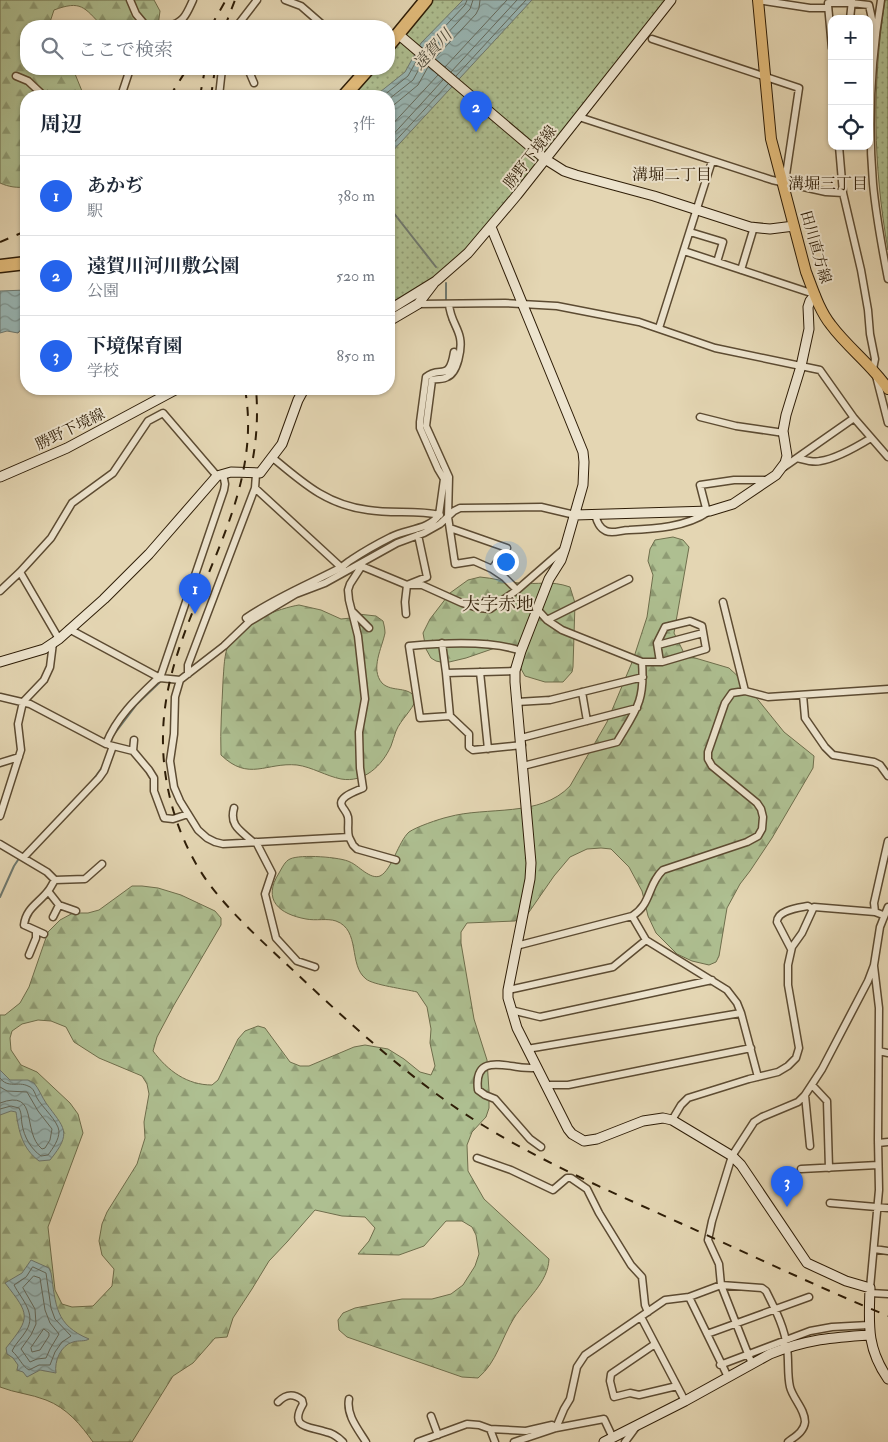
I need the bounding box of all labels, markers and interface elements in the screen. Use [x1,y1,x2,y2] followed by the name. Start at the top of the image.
[828,15,873,150] map controls
[828,15,873,60] button: +
[20,20,395,75] search box
[409,24,458,74] water label: 遠賀川
[38,34,66,62] icon: search
[78,38,173,62] text: ここで検索
[828,60,873,105] button: −
[460,91,492,132] pin: 2
[828,105,873,150] button: locate
[40,111,82,138] text: 周辺
[353,114,375,134] text: 3件
[500,122,561,193] street label: 勝野下境線
[632,165,712,185] district label: 溝堀二丁目
[87,174,144,198] text: あかぢ
[788,174,868,194] district label: 溝堀三丁目
[53,186,59,206] text: 1
[337,186,375,206] text: 380 m
[87,201,103,221] text: 駅
[796,208,835,286] street label: 田川直方線
[87,254,239,278] text: 遠賀川河川敷公園
[52,266,60,286] text: 2
[336,266,375,286] text: 520 m
[87,281,119,301] text: 公園
[87,334,182,358] text: 下境保育園
[53,346,59,366] text: 3
[337,346,375,366] text: 850 m
[87,361,119,381] text: 学校
[32,404,108,454] street label: 勝野下境線
[493,549,519,575] your location
[179,573,211,614] pin: 1
[462,593,534,616] district label: 大字赤地
[771,1166,803,1207] pin: 3

